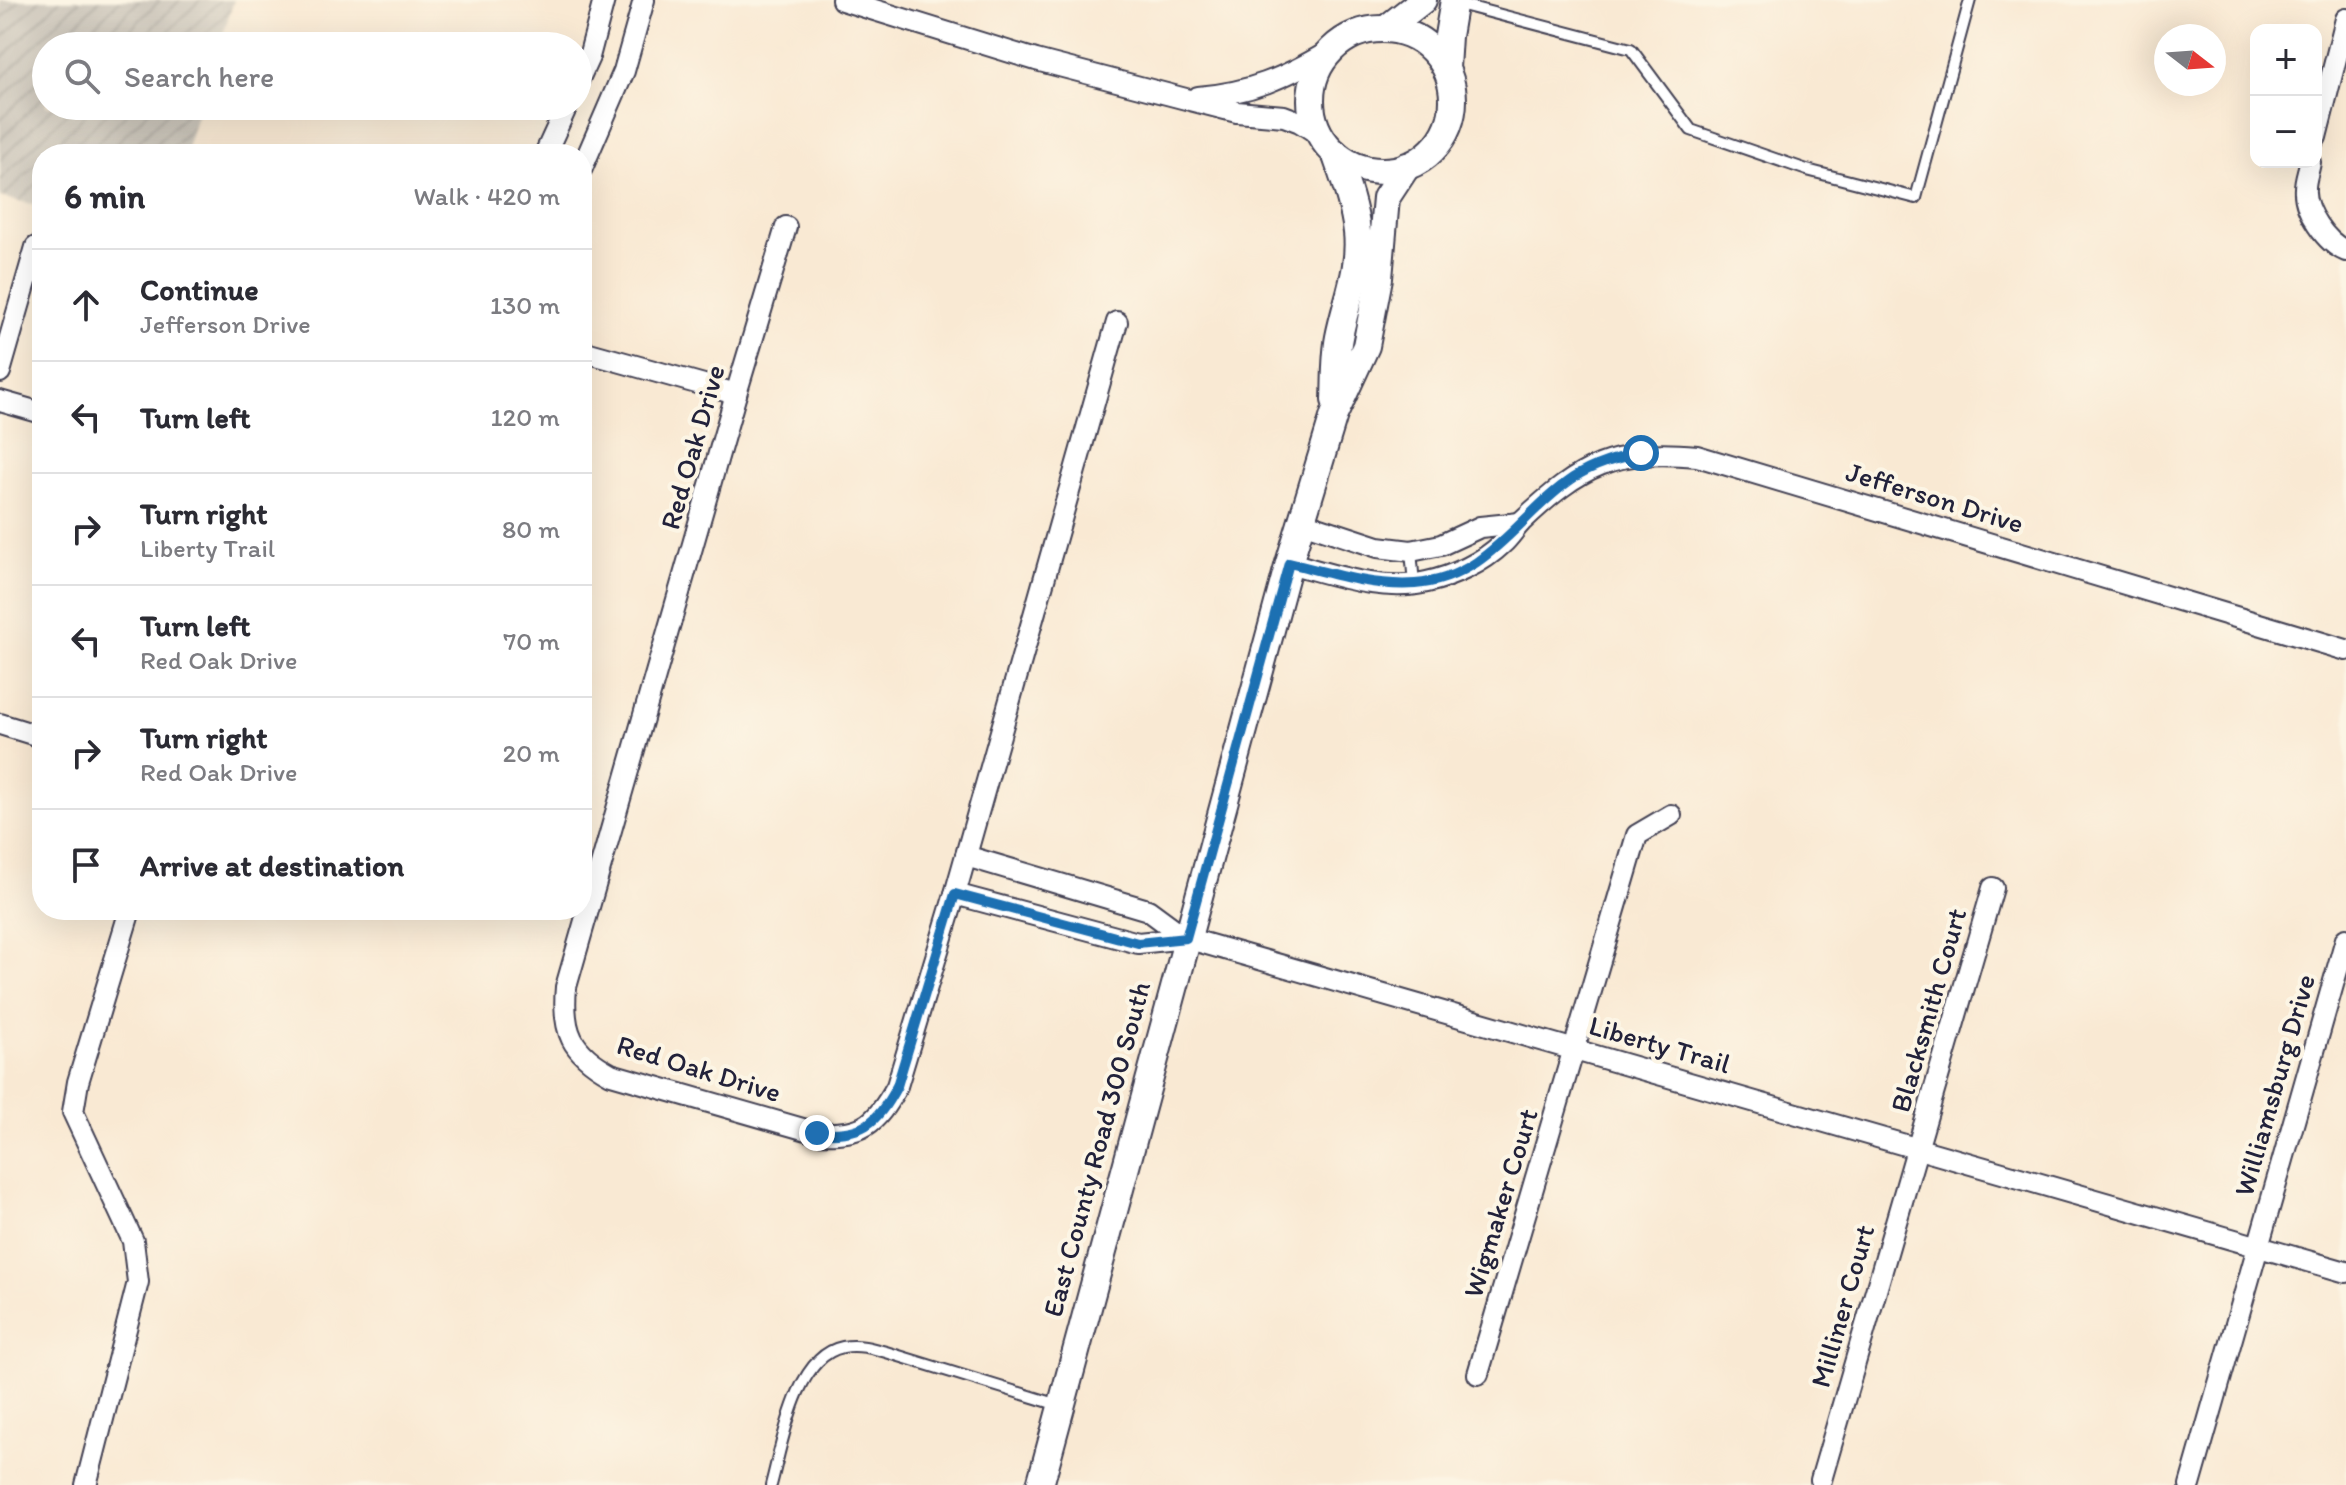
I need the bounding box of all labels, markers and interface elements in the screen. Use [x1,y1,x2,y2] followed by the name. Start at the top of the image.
[2154,24,2226,96] north arrow
[2250,24,2322,168] map controls
[2250,24,2322,96] button: +
[32,32,592,120] search box
[60,54,104,98] icon: search
[124,58,274,95] text: Search here
[2250,96,2322,168] button: −
[64,176,145,217] text: 6 min
[414,180,560,212] text: Walk · 420 m
[140,271,259,308] text: Continue
[64,283,108,327] icon: ahead
[490,289,560,321] text: 130 m
[140,308,311,340] text: Jefferson Drive
[652,361,732,533] street label: Red Oak Drive
[64,395,108,439] icon: left
[140,399,251,436] text: Turn left
[491,401,560,433] text: 120 m
[1623,435,1659,471] route start
[1842,454,2028,540] street label: Jefferson Drive
[140,495,268,532] text: Turn right
[64,507,108,551] icon: right
[502,513,560,545] text: 80 m
[140,532,275,564] text: Liberty Trail
[140,607,251,644] text: Turn left
[64,619,108,663] icon: left
[503,625,560,657] text: 70 m
[140,644,297,676] text: Red Oak Drive
[140,719,268,756] text: Turn right
[64,731,108,775] icon: right
[503,737,560,769] text: 20 m
[140,756,297,788] text: Red Oak Drive
[64,843,108,887] icon: arrive
[140,847,404,884] text: Arrive at destination
[1883,904,1973,1116] street label: Blacksmith Court
[2226,970,2322,1200] street label: Williamsburg Drive
[1035,978,1157,1320] street label: East County Road 300 South
[1585,1008,1735,1080] street label: Liberty Trail
[613,1027,785,1109] street label: Red Oak Drive
[1455,1104,1545,1302] street label: Wigmaker Court
[799,1115,835,1151] route end
[1803,1221,1881,1391] street label: Milliner Court

